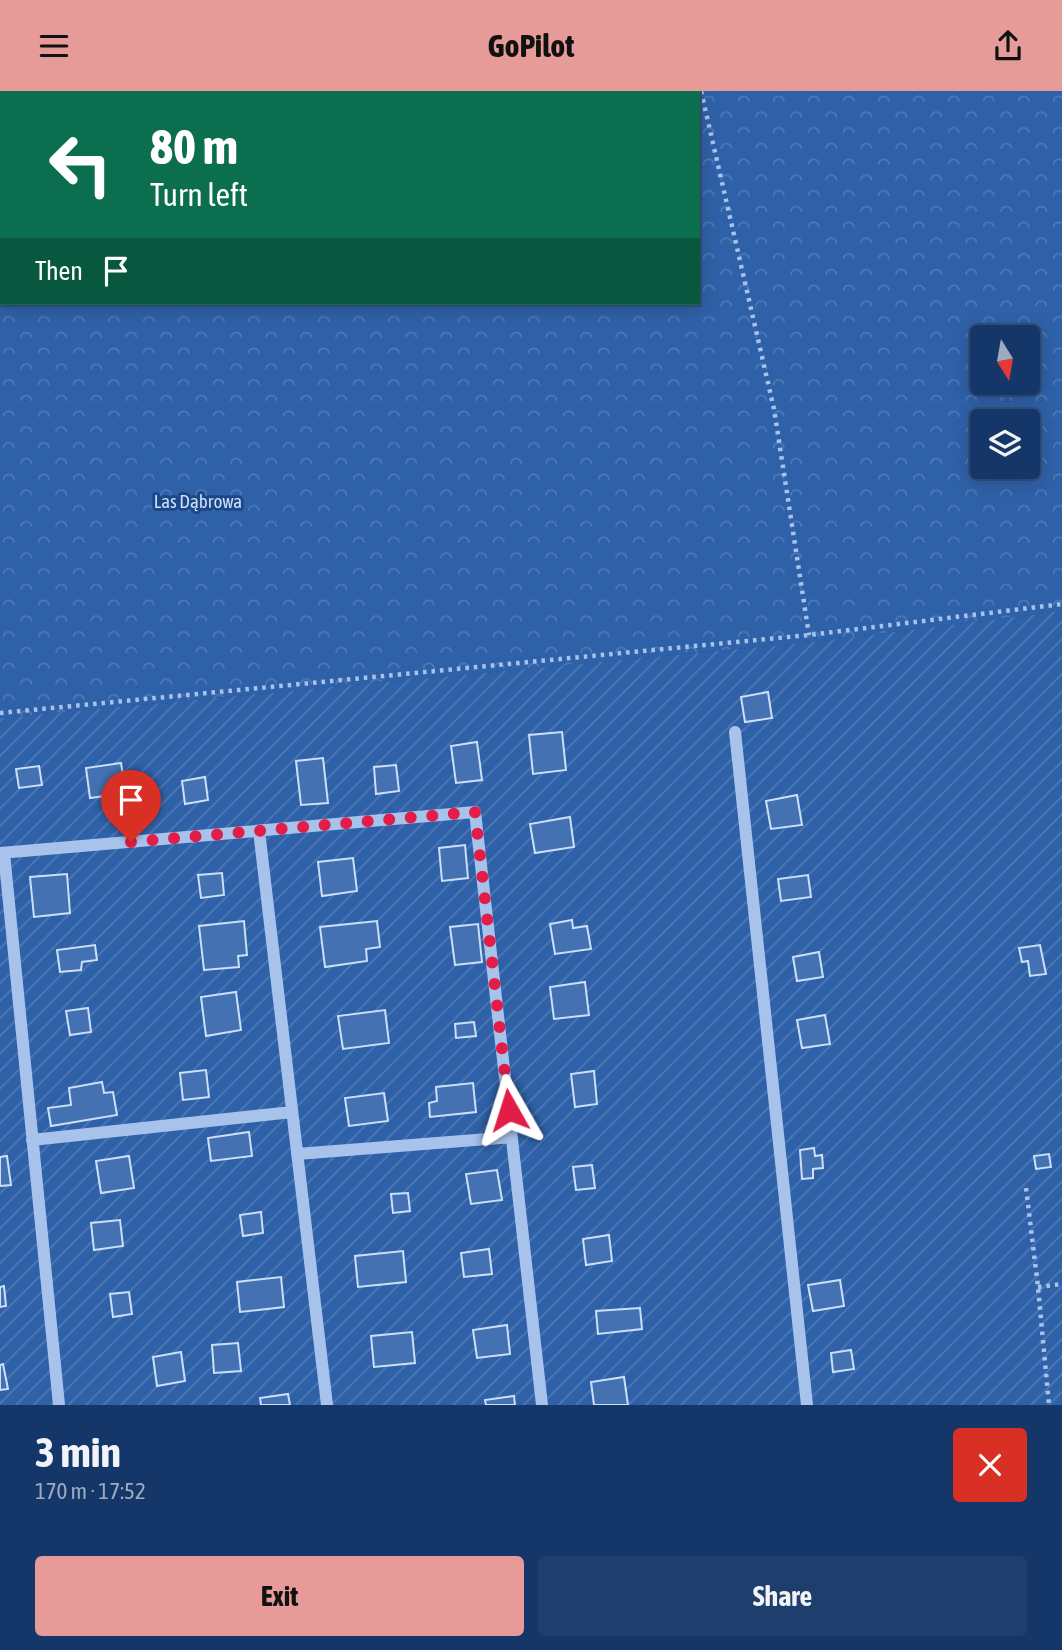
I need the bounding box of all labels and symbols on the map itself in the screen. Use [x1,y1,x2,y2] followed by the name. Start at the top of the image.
[970,325,1040,395] north arrow
[154,490,242,512] park label: Las Dąbrowa
[101,770,161,842] pin
[472,1073,546,1147] position arrow

